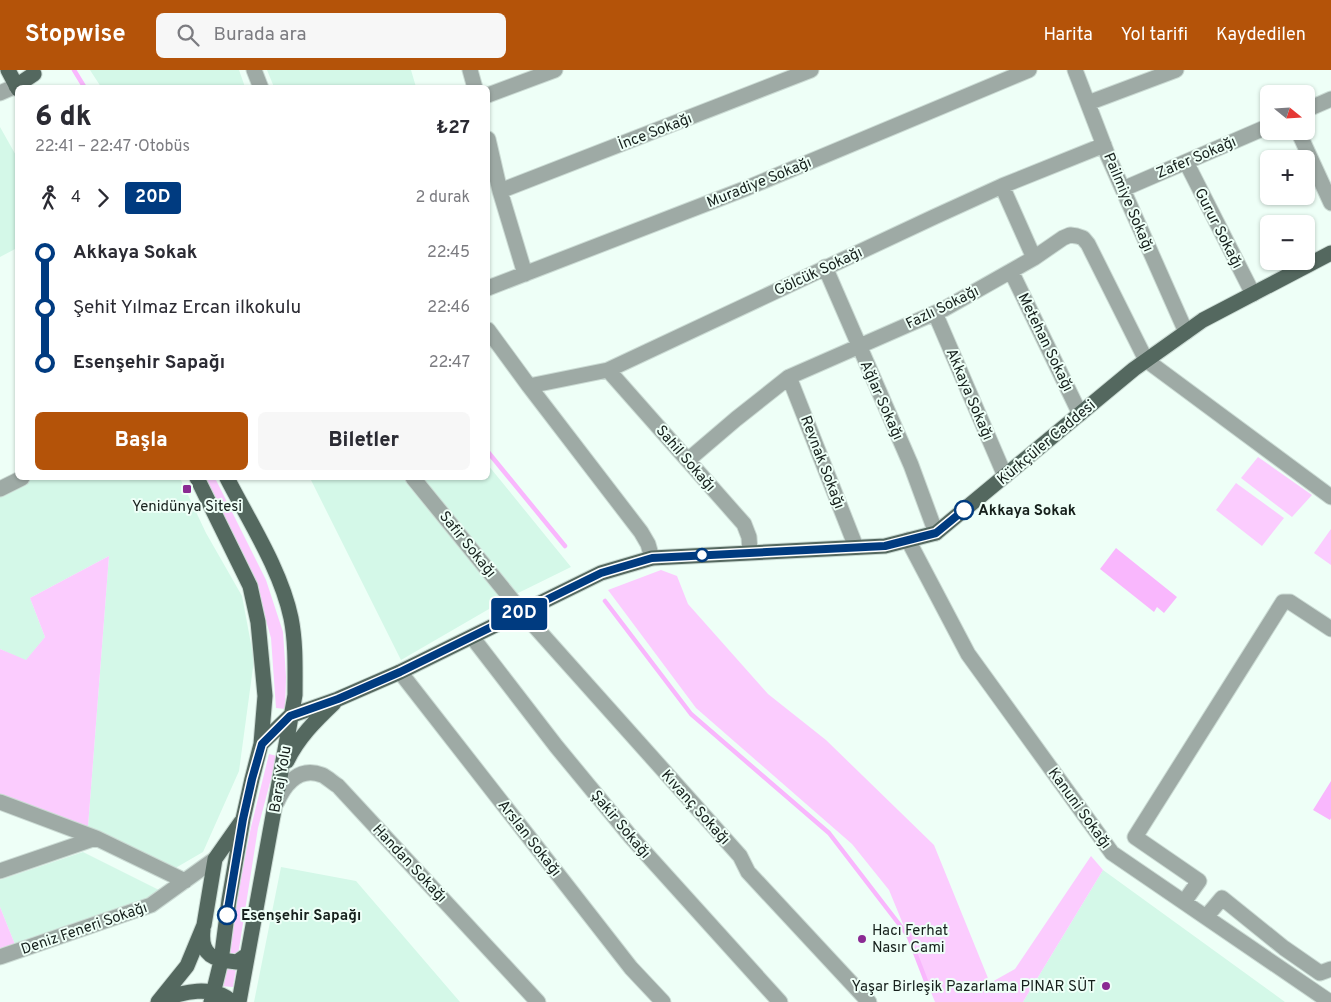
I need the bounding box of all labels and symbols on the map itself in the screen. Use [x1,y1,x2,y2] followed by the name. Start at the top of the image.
[1260,85,1315,140] north arrow
[616,109,695,155] street label: İnce Sokağı
[1154,133,1239,184] street label: Zafer Sokağı
[1098,150,1157,255] street label: Pailmiye Sokağı
[705,154,815,213] street label: Muradiye Sokağı
[1189,185,1246,272] street label: Gurur Sokağı
[772,244,866,301] street label: Gölcük Sokağı
[903,282,982,334] street label: Fazlı Sokağı
[1013,290,1077,395] street label: Metehan Sokağı
[941,346,996,443] street label: Akkaya Sokağı
[855,358,907,443] street label: Ağlar Sokağı
[994,397,1100,490] street label: Kürkçüler Caddesi
[795,413,848,512] street label: Revnak Sokağı
[651,422,719,496] street label: Sahil Sokağı
[181,483,193,495] marker: Yenidünya Sitesi
[132,498,242,517] place label: Yenidünya Sitesi
[954,500,974,520] marker: Akkaya Sokak
[978,502,1076,521] place label: Akkaya Sokak
[434,508,499,582] street label: Safir Sokağı
[695,548,709,562] unlabelled marker
[490,598,548,630] line badge: 20D
[266,744,297,814] street label: Baraj Yolu
[1043,765,1115,853] street label: Kanuni Sokağı
[656,767,733,849] street label: Kıvanç Sokağı
[586,787,654,863] street label: Şakir Sokağı
[493,797,565,881] street label: Arslan Sokağı
[368,821,450,907] street label: Handan Sokağı
[19,899,150,960] street label: Deniz Feneri Sokağı
[217,905,237,925] marker: Esenşehir Sapağı
[241,907,361,926] place label: Esenşehir Sapağı
[872,922,948,958] place label: Hacı Ferhat Nasır Cami
[856,933,868,945] marker: Hacı Ferhat Nasır Cami
[852,977,1096,997] place label: Yaşar Birleşik Pazarlama PINAR SÜT
[1100,980,1112,992] marker: Yaşar Birleşik Pazarlama PINAR SÜT

